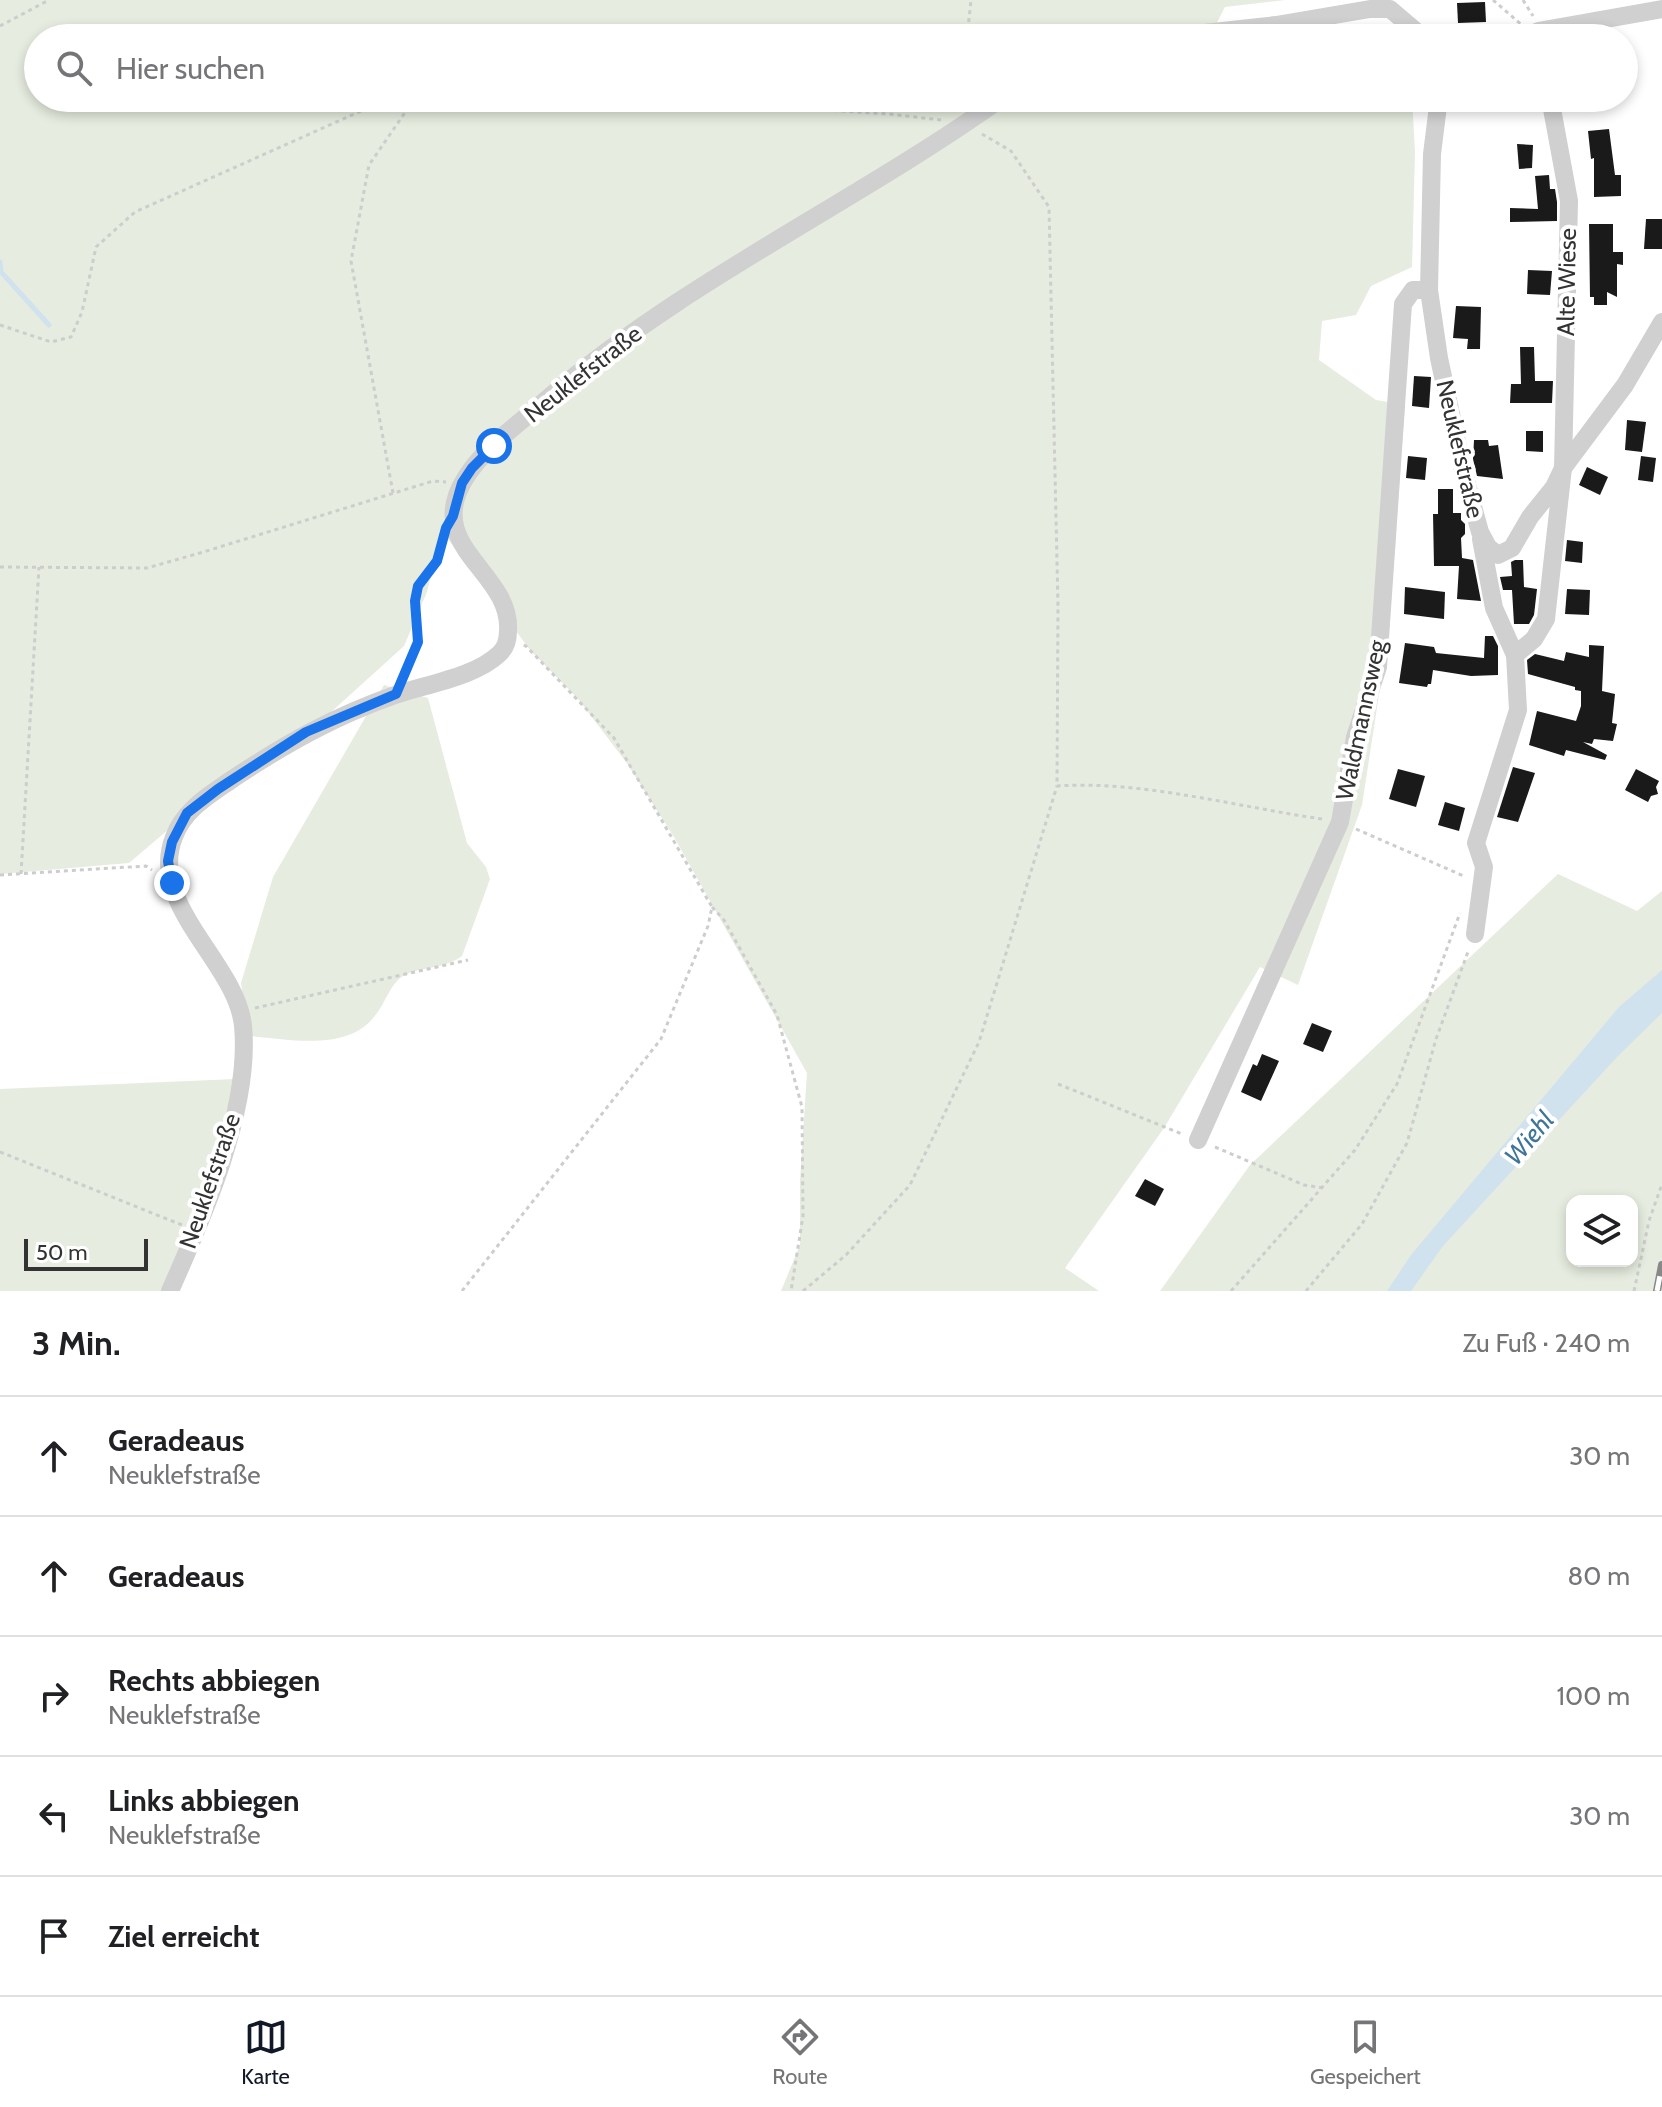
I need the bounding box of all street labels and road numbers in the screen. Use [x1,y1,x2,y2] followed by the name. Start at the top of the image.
[1551,228,1582,336] street label: Alte Wiese
[518,319,647,428] street label: Neuklefstraße
[1431,377,1490,521] street label: Neuklefstraße
[1329,636,1392,803] street label: Waldmannsweg
[173,1109,246,1252] street label: Neuklefstraße

